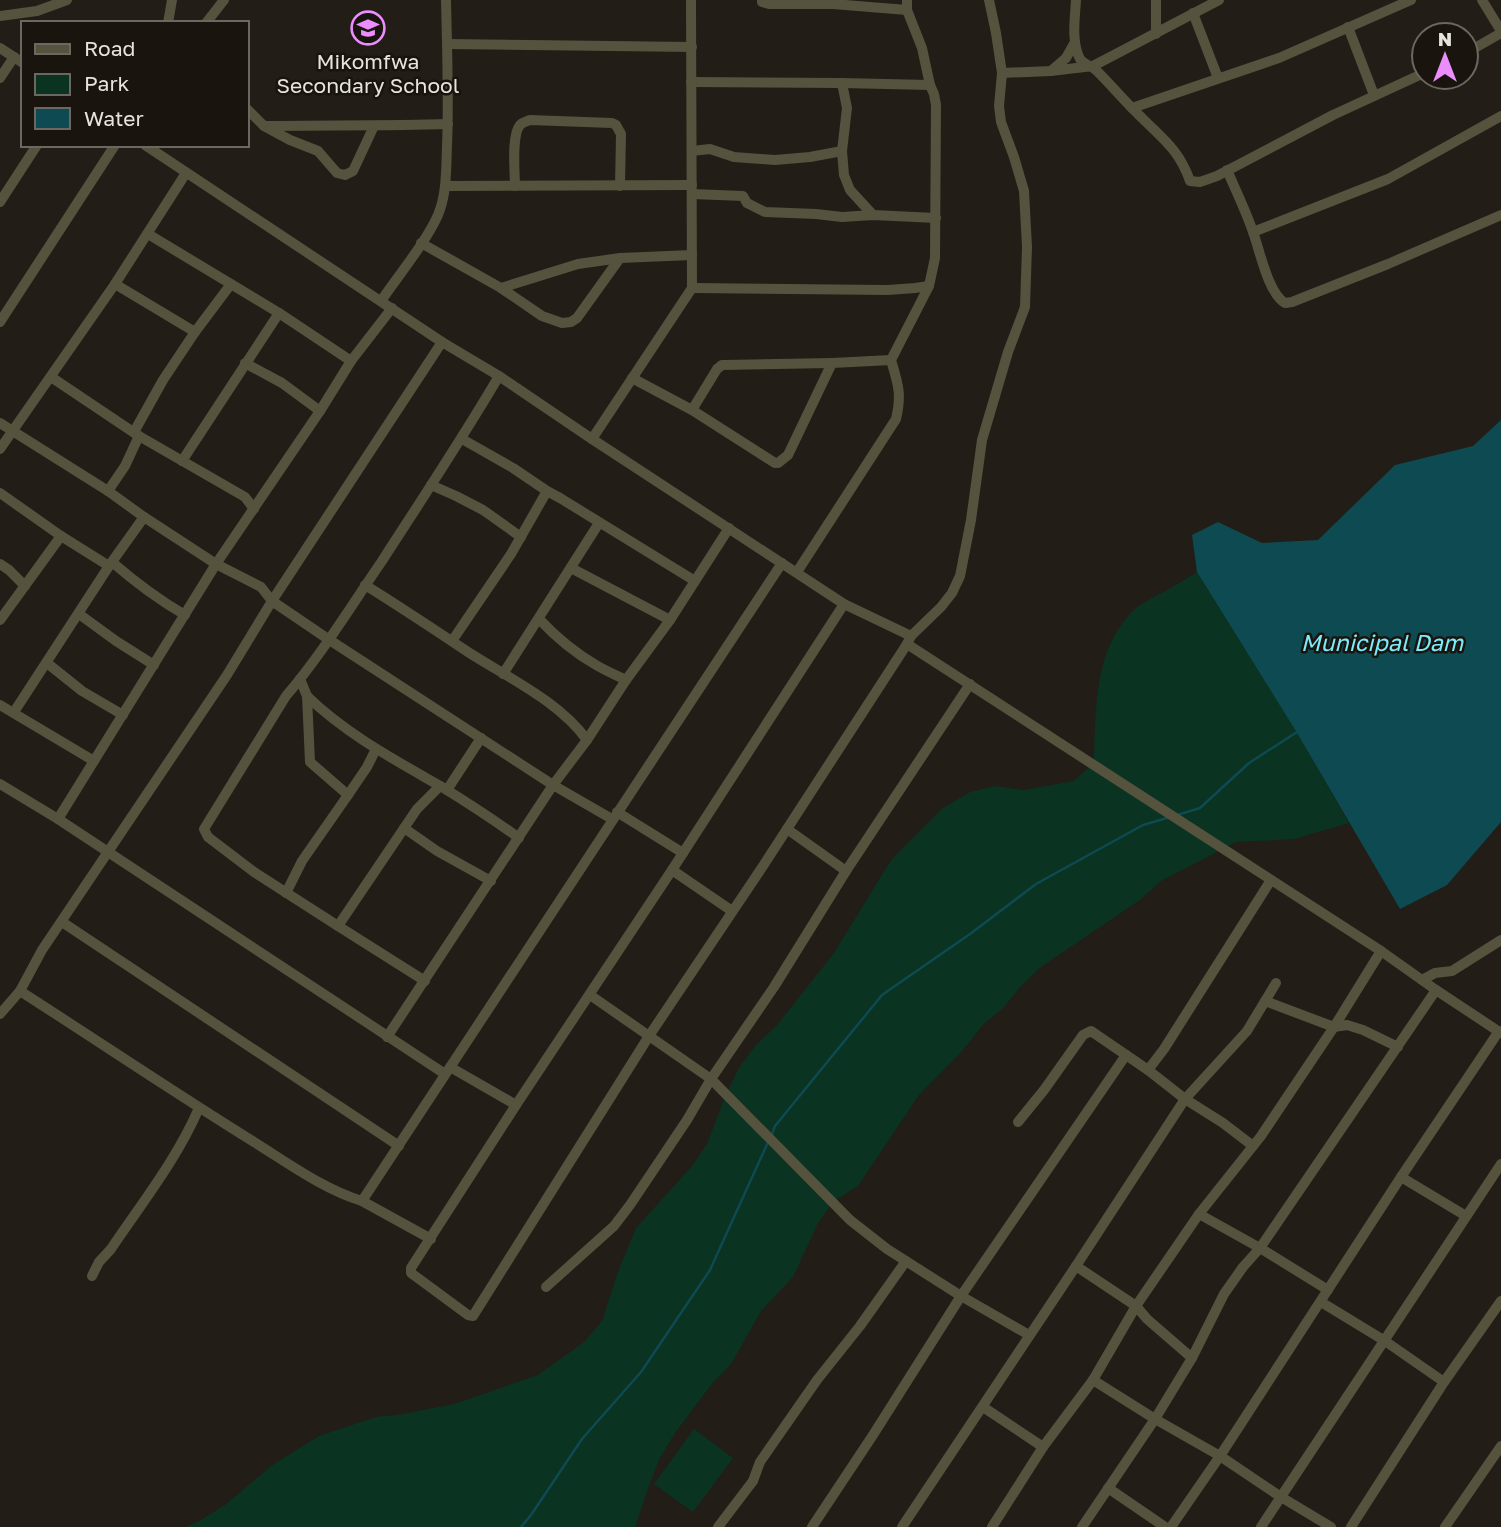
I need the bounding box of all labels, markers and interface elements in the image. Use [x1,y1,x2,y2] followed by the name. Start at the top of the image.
[349,9,387,47] school or university icon: Mikomfwa Secondary School
[21,21,248,147] legend
[1410,21,1480,91] north arrow
[1438,27,1452,50] text: N
[84,35,135,61] text: Road
[277,48,459,98] place label: Mikomfwa Secondary School
[84,70,130,96] text: Park
[84,105,144,131] text: Water
[1301,628,1465,656] water label: Municipal Dam

